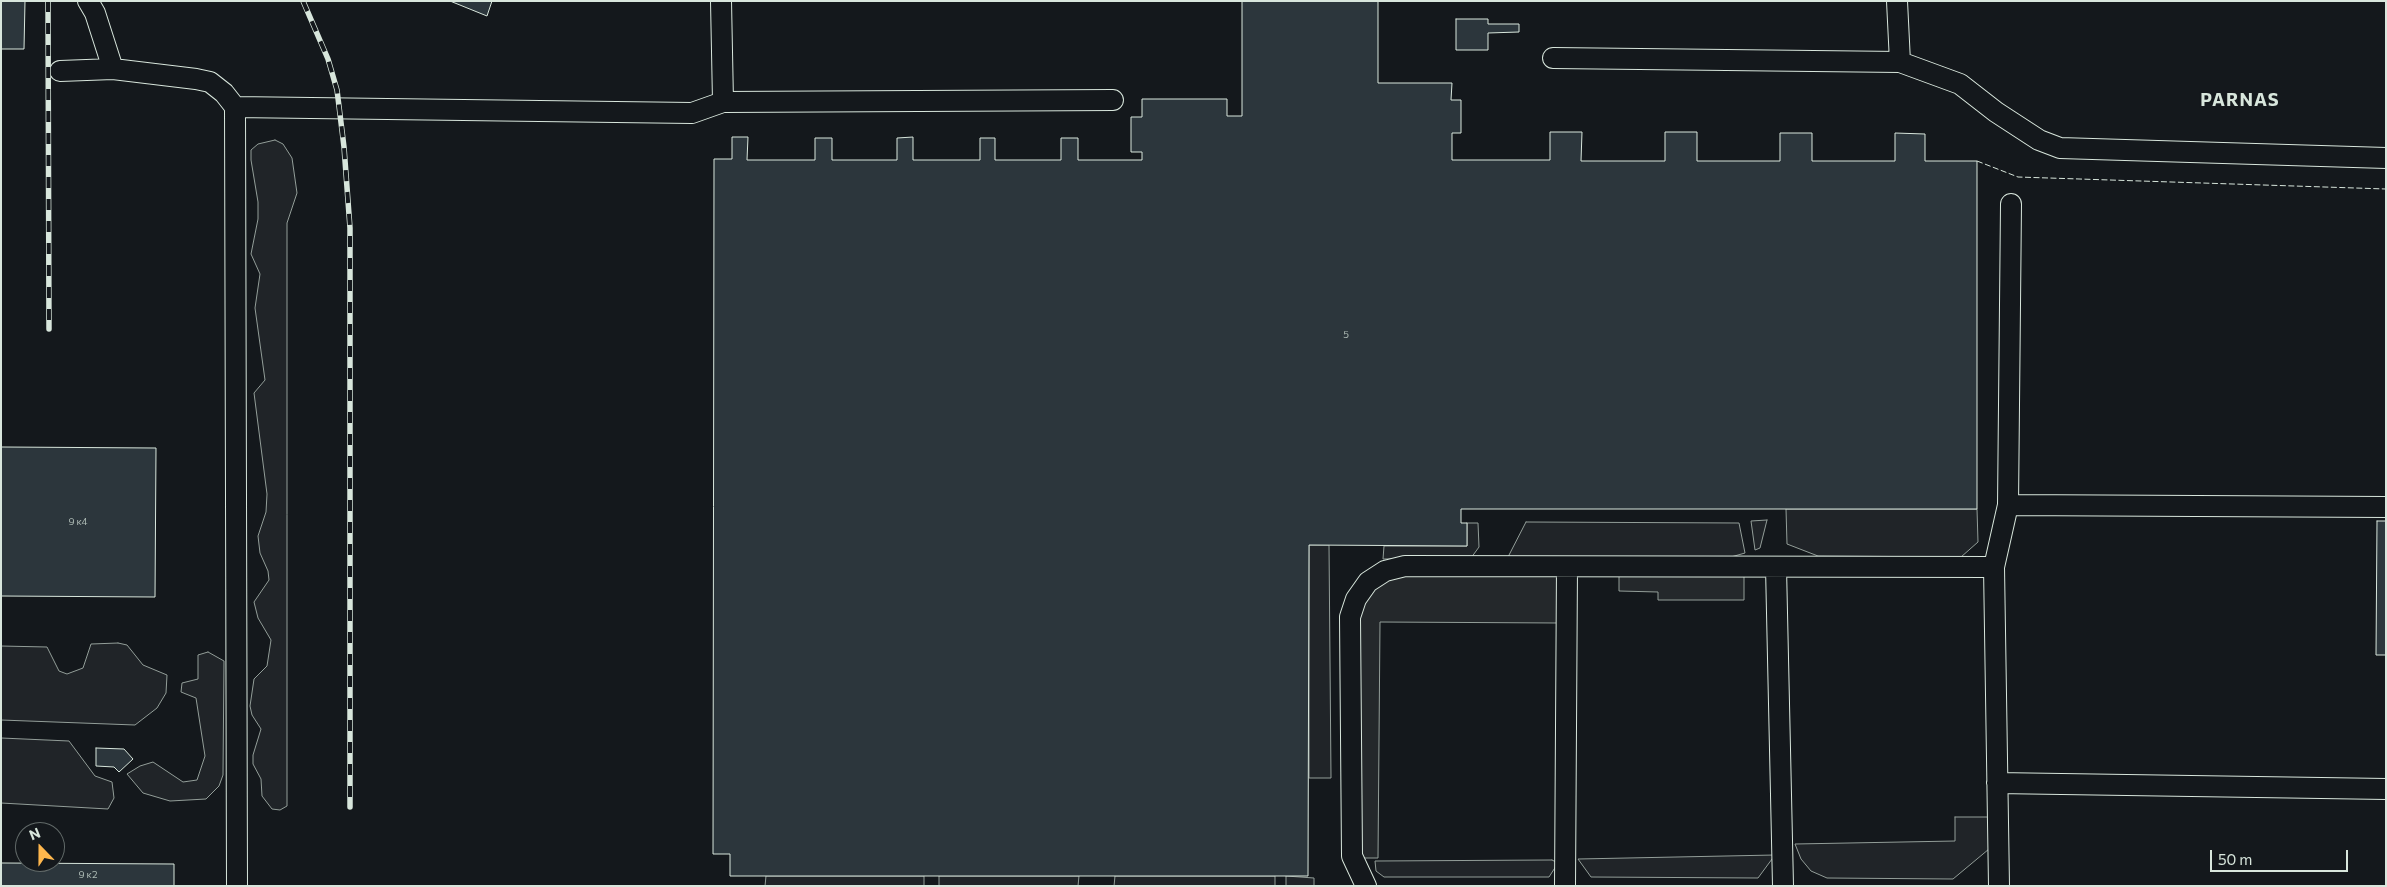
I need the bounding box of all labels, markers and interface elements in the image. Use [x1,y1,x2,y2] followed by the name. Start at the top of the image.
[2200,89,2280,111] district label: PARNAS
[1343,329,1349,341] house number: 5
[68,516,88,528] house number: 9 к4
[15,822,65,872] north arrow
[27,824,43,843] text: N
[2212,840,2350,872] scale bar
[2218,850,2252,868] text: 50 m
[79,869,97,881] house number: 9 к2

